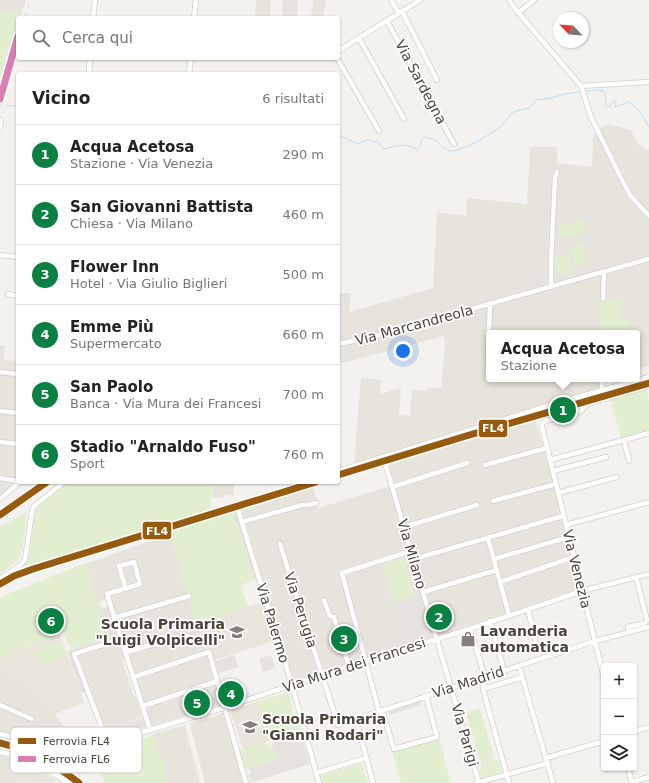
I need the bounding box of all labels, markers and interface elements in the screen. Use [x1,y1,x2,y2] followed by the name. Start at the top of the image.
[553,12,589,48] north arrow
[16,16,340,60] search box
[30,27,52,49] icon: search
[62,29,133,47] text: Cerca qui
[392,37,450,127] street label: Via Sardegna
[32,88,90,108] text: Vicino
[262,91,324,106] text: 6 risultati
[70,138,194,156] text: Acqua Acetosa
[40,147,50,162] text: 1
[282,147,324,162] text: 290 m
[70,156,213,171] text: Stazione · Via Venezia
[70,198,253,216] text: San Giovanni Battista
[40,207,50,222] text: 2
[282,207,324,222] text: 460 m
[70,216,193,231] text: Chiesa · Via Milano
[70,258,159,276] text: Flower Inn
[40,267,50,282] text: 3
[282,267,324,282] text: 500 m
[70,276,227,291] text: Hotel · Via Giulio Biglieri
[353,302,475,348] street label: Via Marcandreola
[70,318,154,336] text: Emme Più
[40,327,50,342] text: 4
[282,327,324,342] text: 660 m
[486,330,640,382] popup
[70,336,162,351] text: Supermercato
[501,340,625,358] text: Acqua Acetosa
[393,341,413,361] your location
[501,358,557,373] text: Stazione
[70,378,153,396] text: San Paolo
[40,387,50,402] text: 5
[282,387,324,402] text: 700 m
[550,395,576,425] pin: 1
[70,396,261,411] text: Banca · Via Mura dei Francesi
[478,419,508,438] line badge: FL4
[482,422,504,435] text: FL4
[70,438,256,456] text: Stadio "Arnaldo Fuso"
[40,447,50,462] text: 6
[282,447,324,462] text: 760 m
[70,456,105,471] text: Sport
[394,517,430,591] street label: Via Milano
[142,521,172,540] line badge: FL4
[146,525,168,538] text: FL4
[559,528,595,610] street label: Via Venezia
[281,570,321,650] street label: Via Perugia
[253,581,293,665] street label: Via Palermo
[426,602,452,632] pin: 2
[38,606,64,636] pin: 6
[96,616,225,648] place label: Scuola Primaria "Luigi Volpicelli"
[228,623,246,641] school or university icon: Scuola Primaria "Luigi Volpicelli"
[480,623,569,655] place label: Lavanderia automatica
[331,624,357,654] pin: 3
[459,630,477,648] shop icon: Lavanderia automatica
[280,634,428,696] street label: Via Mura dei Francesi
[430,663,506,701] street label: Via Madrid
[601,663,637,771] map controls
[601,663,637,699] button: +
[218,679,244,709] pin: 4
[184,688,210,718] pin: 5
[601,699,637,735] button: −
[448,702,482,768] street label: Via Parigi
[262,711,386,743] place label: Scuola Primaria "Gianni Rodari"
[241,718,259,736] school or university icon: Scuola Primaria "Gianni Rodari"
[10,727,142,773] legend
[43,735,110,748] text: Ferrovia FL4
[601,735,637,771] button: layers
[43,753,110,766] text: Ferrovia FL6

